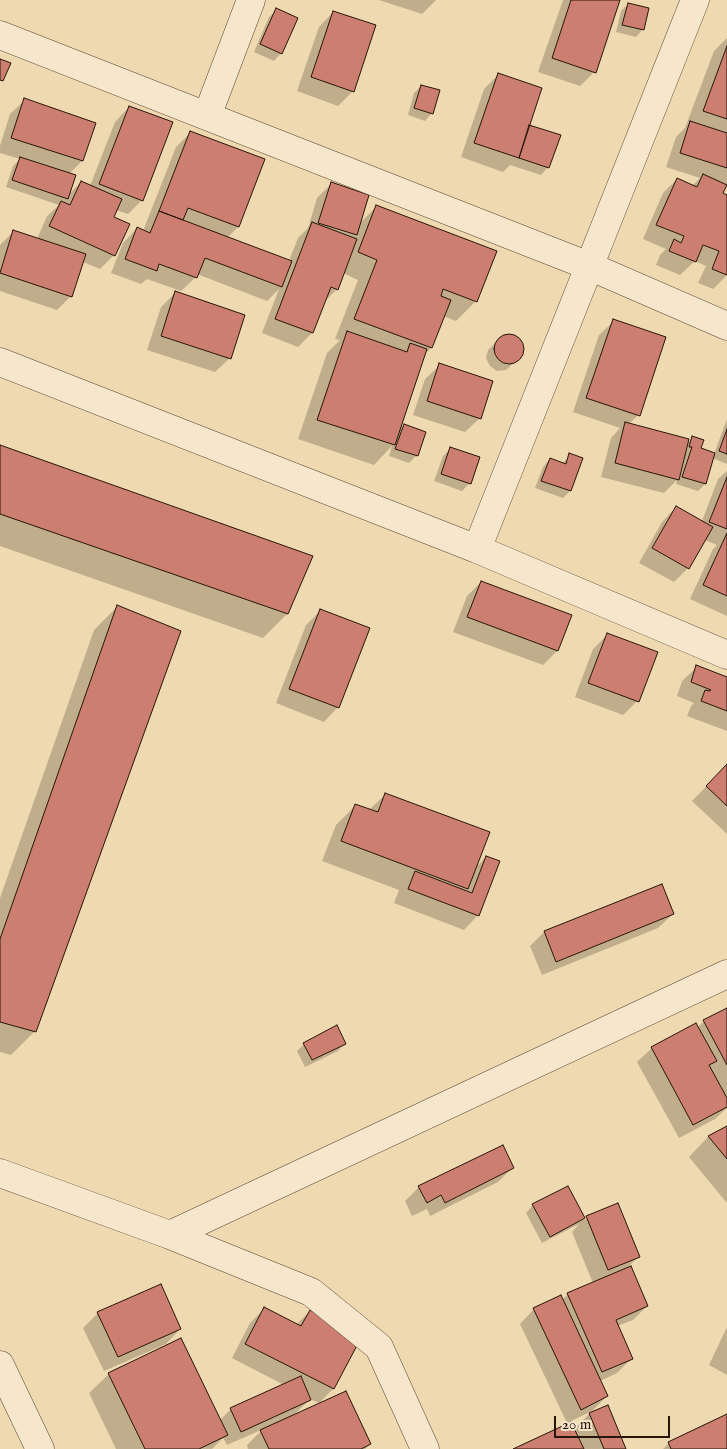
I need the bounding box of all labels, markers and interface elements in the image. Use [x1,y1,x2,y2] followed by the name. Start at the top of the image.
[557,1406,673,1438] scale bar
[562,1415,591,1434] text: 20 m

